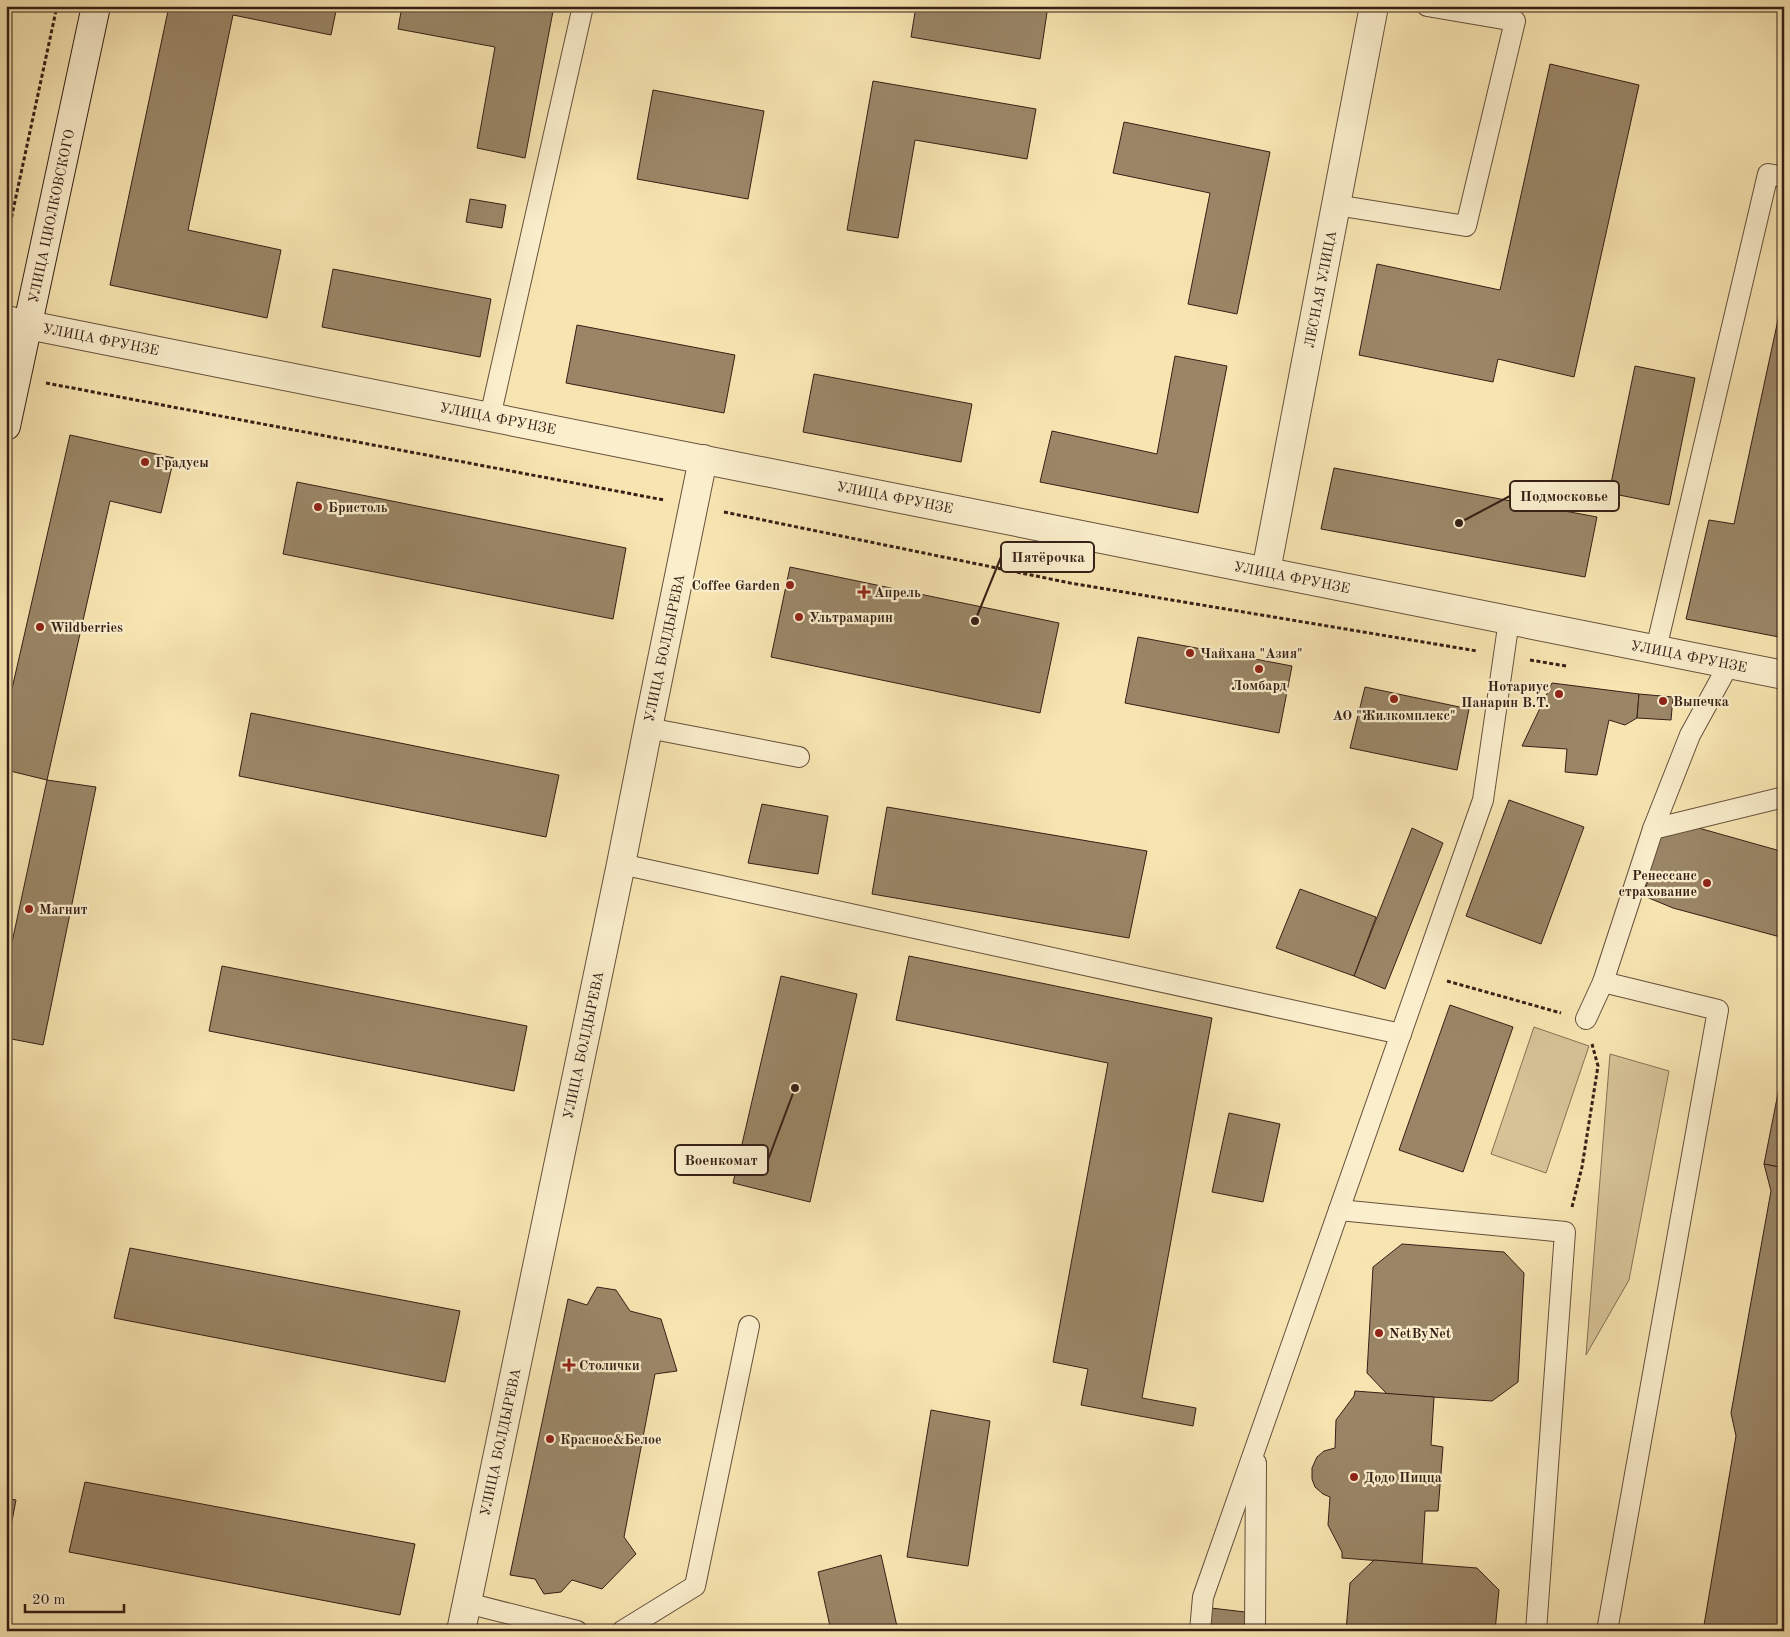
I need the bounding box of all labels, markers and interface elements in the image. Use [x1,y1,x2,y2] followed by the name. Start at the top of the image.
[27,128,77,304] street label: УЛИЦА ЦИОЛКОВСКОГО
[1303,229,1339,349] street label: ЛЕСНАЯ УЛИЦА
[41,322,160,358] street label: УЛИЦА ФРУНЗЕ
[438,401,557,437] street label: УЛИЦА ФРУНЗЕ
[139,456,151,468] marker: Градусы
[155,456,209,470] place label: Градусы
[835,480,954,516] street label: УЛИЦА ФРУНЗЕ
[1510,481,1619,511] callout: Подмосковье
[1520,490,1608,505] text: Подмосковье
[312,501,324,513] marker: Бристоль
[328,501,388,515] place label: Бристоль
[1001,542,1094,572] callout: Пятёрочка
[1011,551,1085,566] text: Пятёрочка
[1232,560,1351,596] street label: УЛИЦА ФРУНЗЕ
[642,573,688,723] street label: УЛИЦА БОЛДЫРЕВА
[692,579,780,593] place label: Coffee Garden
[784,579,796,591] marker: Coffee Garden
[858,586,870,598] marker: Апрель
[874,586,921,600] place label: Апрель
[793,611,805,623] marker: Ультрамарин
[809,611,893,625] place label: Ультрамарин
[34,621,46,633] marker: Wildberries
[50,621,123,635] place label: Wildberries
[1629,639,1748,675] street label: УЛИЦА ФРУНЗЕ
[1184,647,1196,659] marker: Чайхана "Азия"
[1200,647,1303,661] place label: Чайхана "Азия"
[1253,663,1265,675] marker: Ломбард
[1231,679,1287,693] place label: Ломбард
[1461,680,1549,710] place label: Нотариус Панарин В.Т.
[1553,688,1565,700] marker: Нотариус Панарин В.Т.
[1388,693,1400,705] marker: АО "Жилкомплекс"
[1657,695,1669,707] marker: Выпечка
[1673,695,1729,709] place label: Выпечка
[1332,709,1456,723] place label: АО "Жилкомплекс"
[1618,869,1697,899] place label: Ренессанс страхование
[1701,877,1713,889] marker: Ренессанс страхование
[23,903,35,915] marker: Магнит
[39,903,88,917] place label: Магнит
[561,970,607,1120] street label: УЛИЦА БОЛДЫРЕВА
[675,1145,768,1175] callout: Военкомат
[684,1154,758,1169] text: Военкомат
[1373,1327,1385,1339] marker: NetByNet
[1389,1327,1451,1341] place label: NetByNet
[563,1359,575,1371] marker: Столички
[579,1359,640,1373] place label: Столички
[478,1367,524,1517] street label: УЛИЦА БОЛДЫРЕВА
[544,1433,556,1445] marker: Красное&Белое
[560,1433,662,1447] place label: Красное&Белое
[1348,1471,1360,1483] marker: Додо Пицца
[1364,1471,1442,1485] place label: Додо Пицца
[25,1582,124,1614] scale bar
[32,1593,66,1608] text: 20 m

